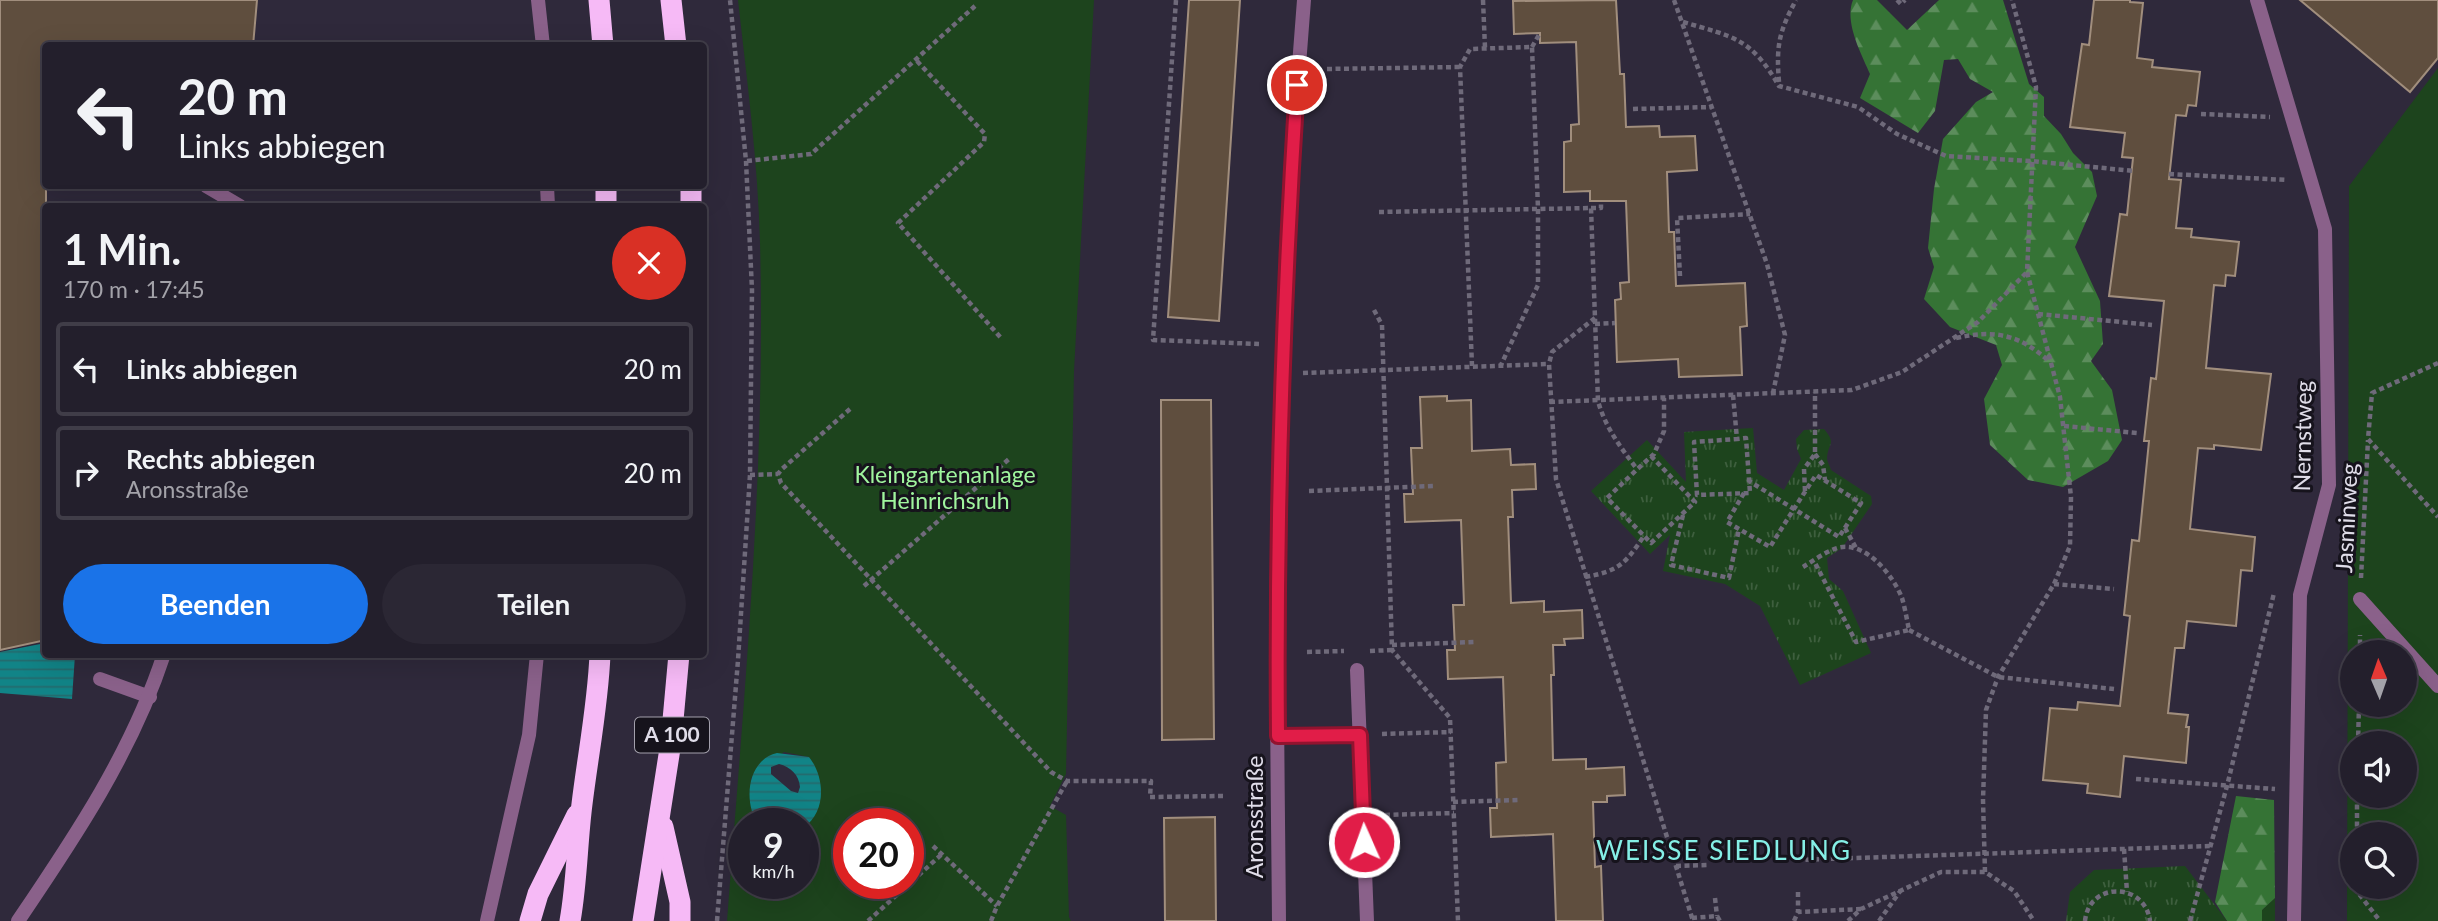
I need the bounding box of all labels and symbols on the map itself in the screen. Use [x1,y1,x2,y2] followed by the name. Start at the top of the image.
[1267,55,1327,115] pin
[2287,380,2317,492] street label: Nernstweg
[854,460,1036,514] park label: Kleingartenanlage Heinrichsruh
[2329,462,2363,574] street label: Jasminweg
[2340,640,2417,718] north arrow
[635,718,709,752] road number: A 100
[1240,756,1268,878] street label: Aronsstraße
[1327,805,1401,879] position arrow
[833,808,924,899] speed limit sign: 20
[1596,834,1852,866] district label: WEISSE SIEDLUNG

